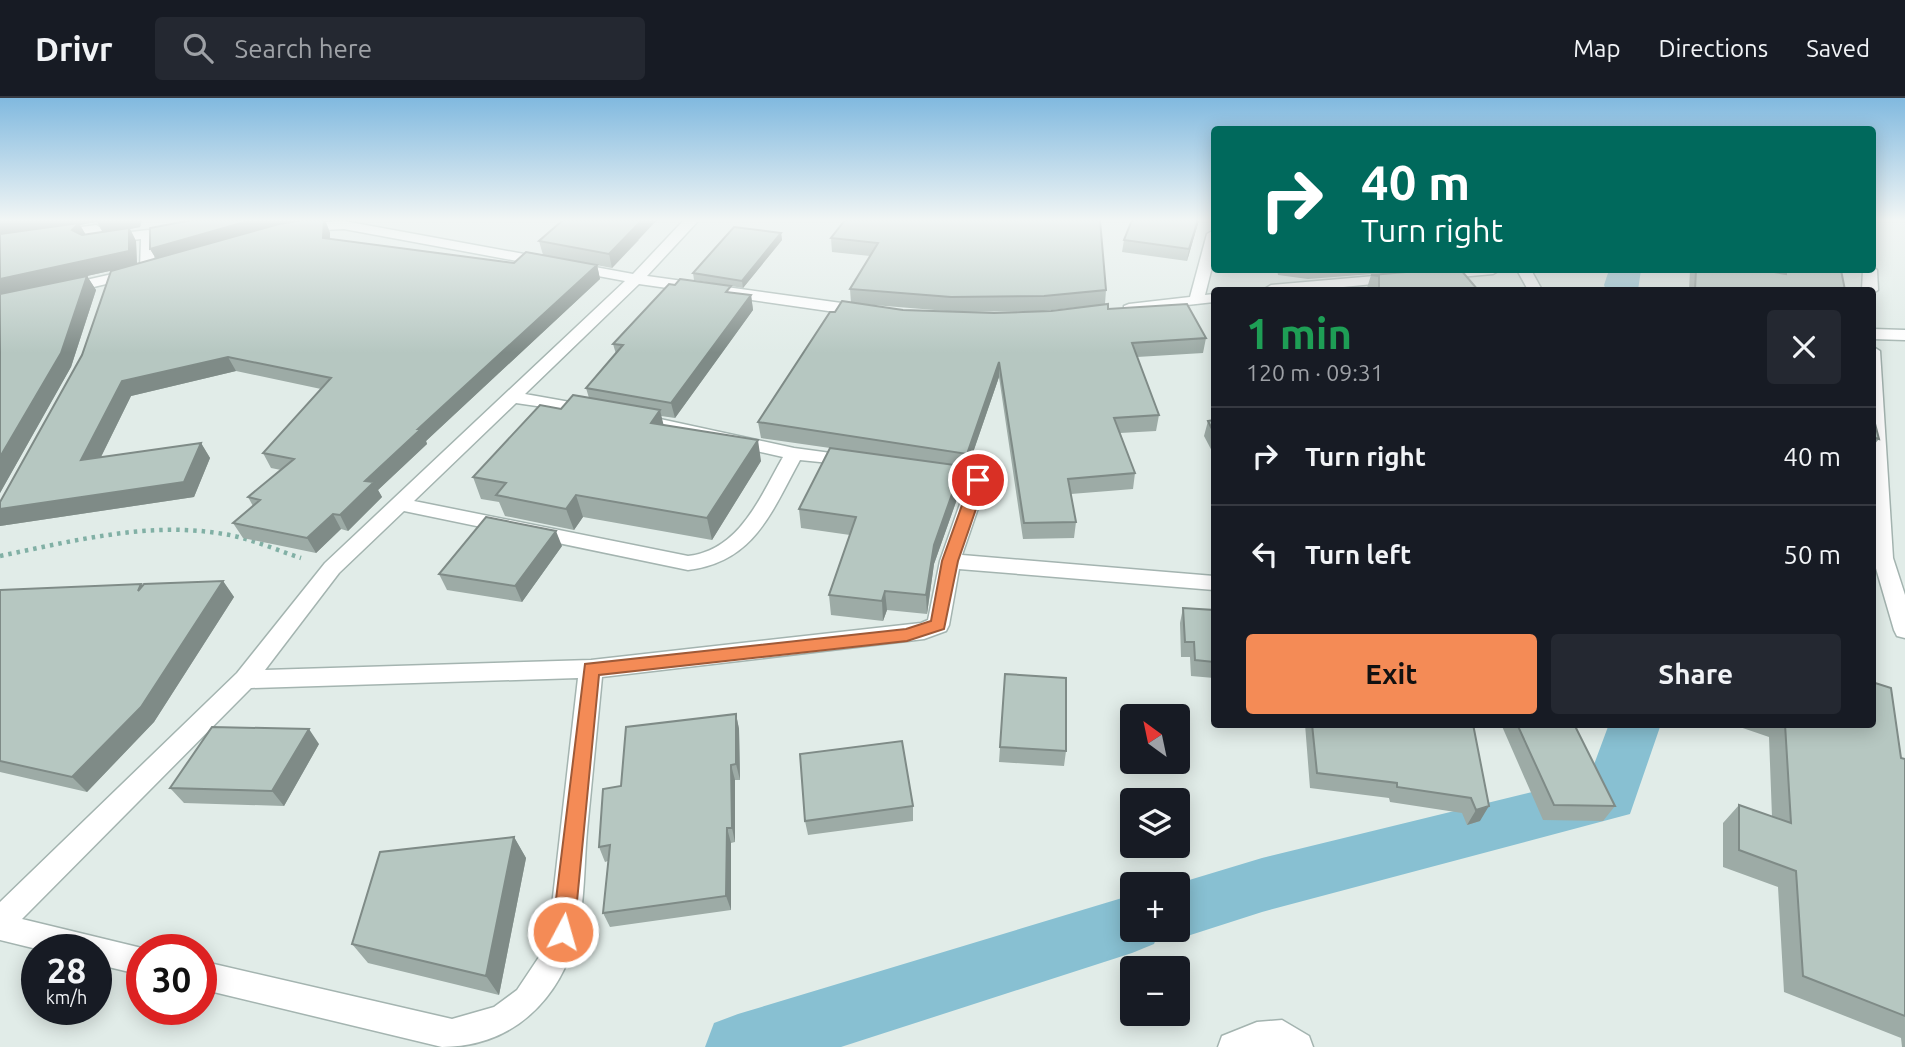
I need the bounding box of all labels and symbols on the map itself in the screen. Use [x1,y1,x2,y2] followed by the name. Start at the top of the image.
[948,450,1008,510] pin
[1120,704,1190,774] north arrow
[526,895,600,969] position arrow
[126,934,217,1025] speed limit sign: 30

